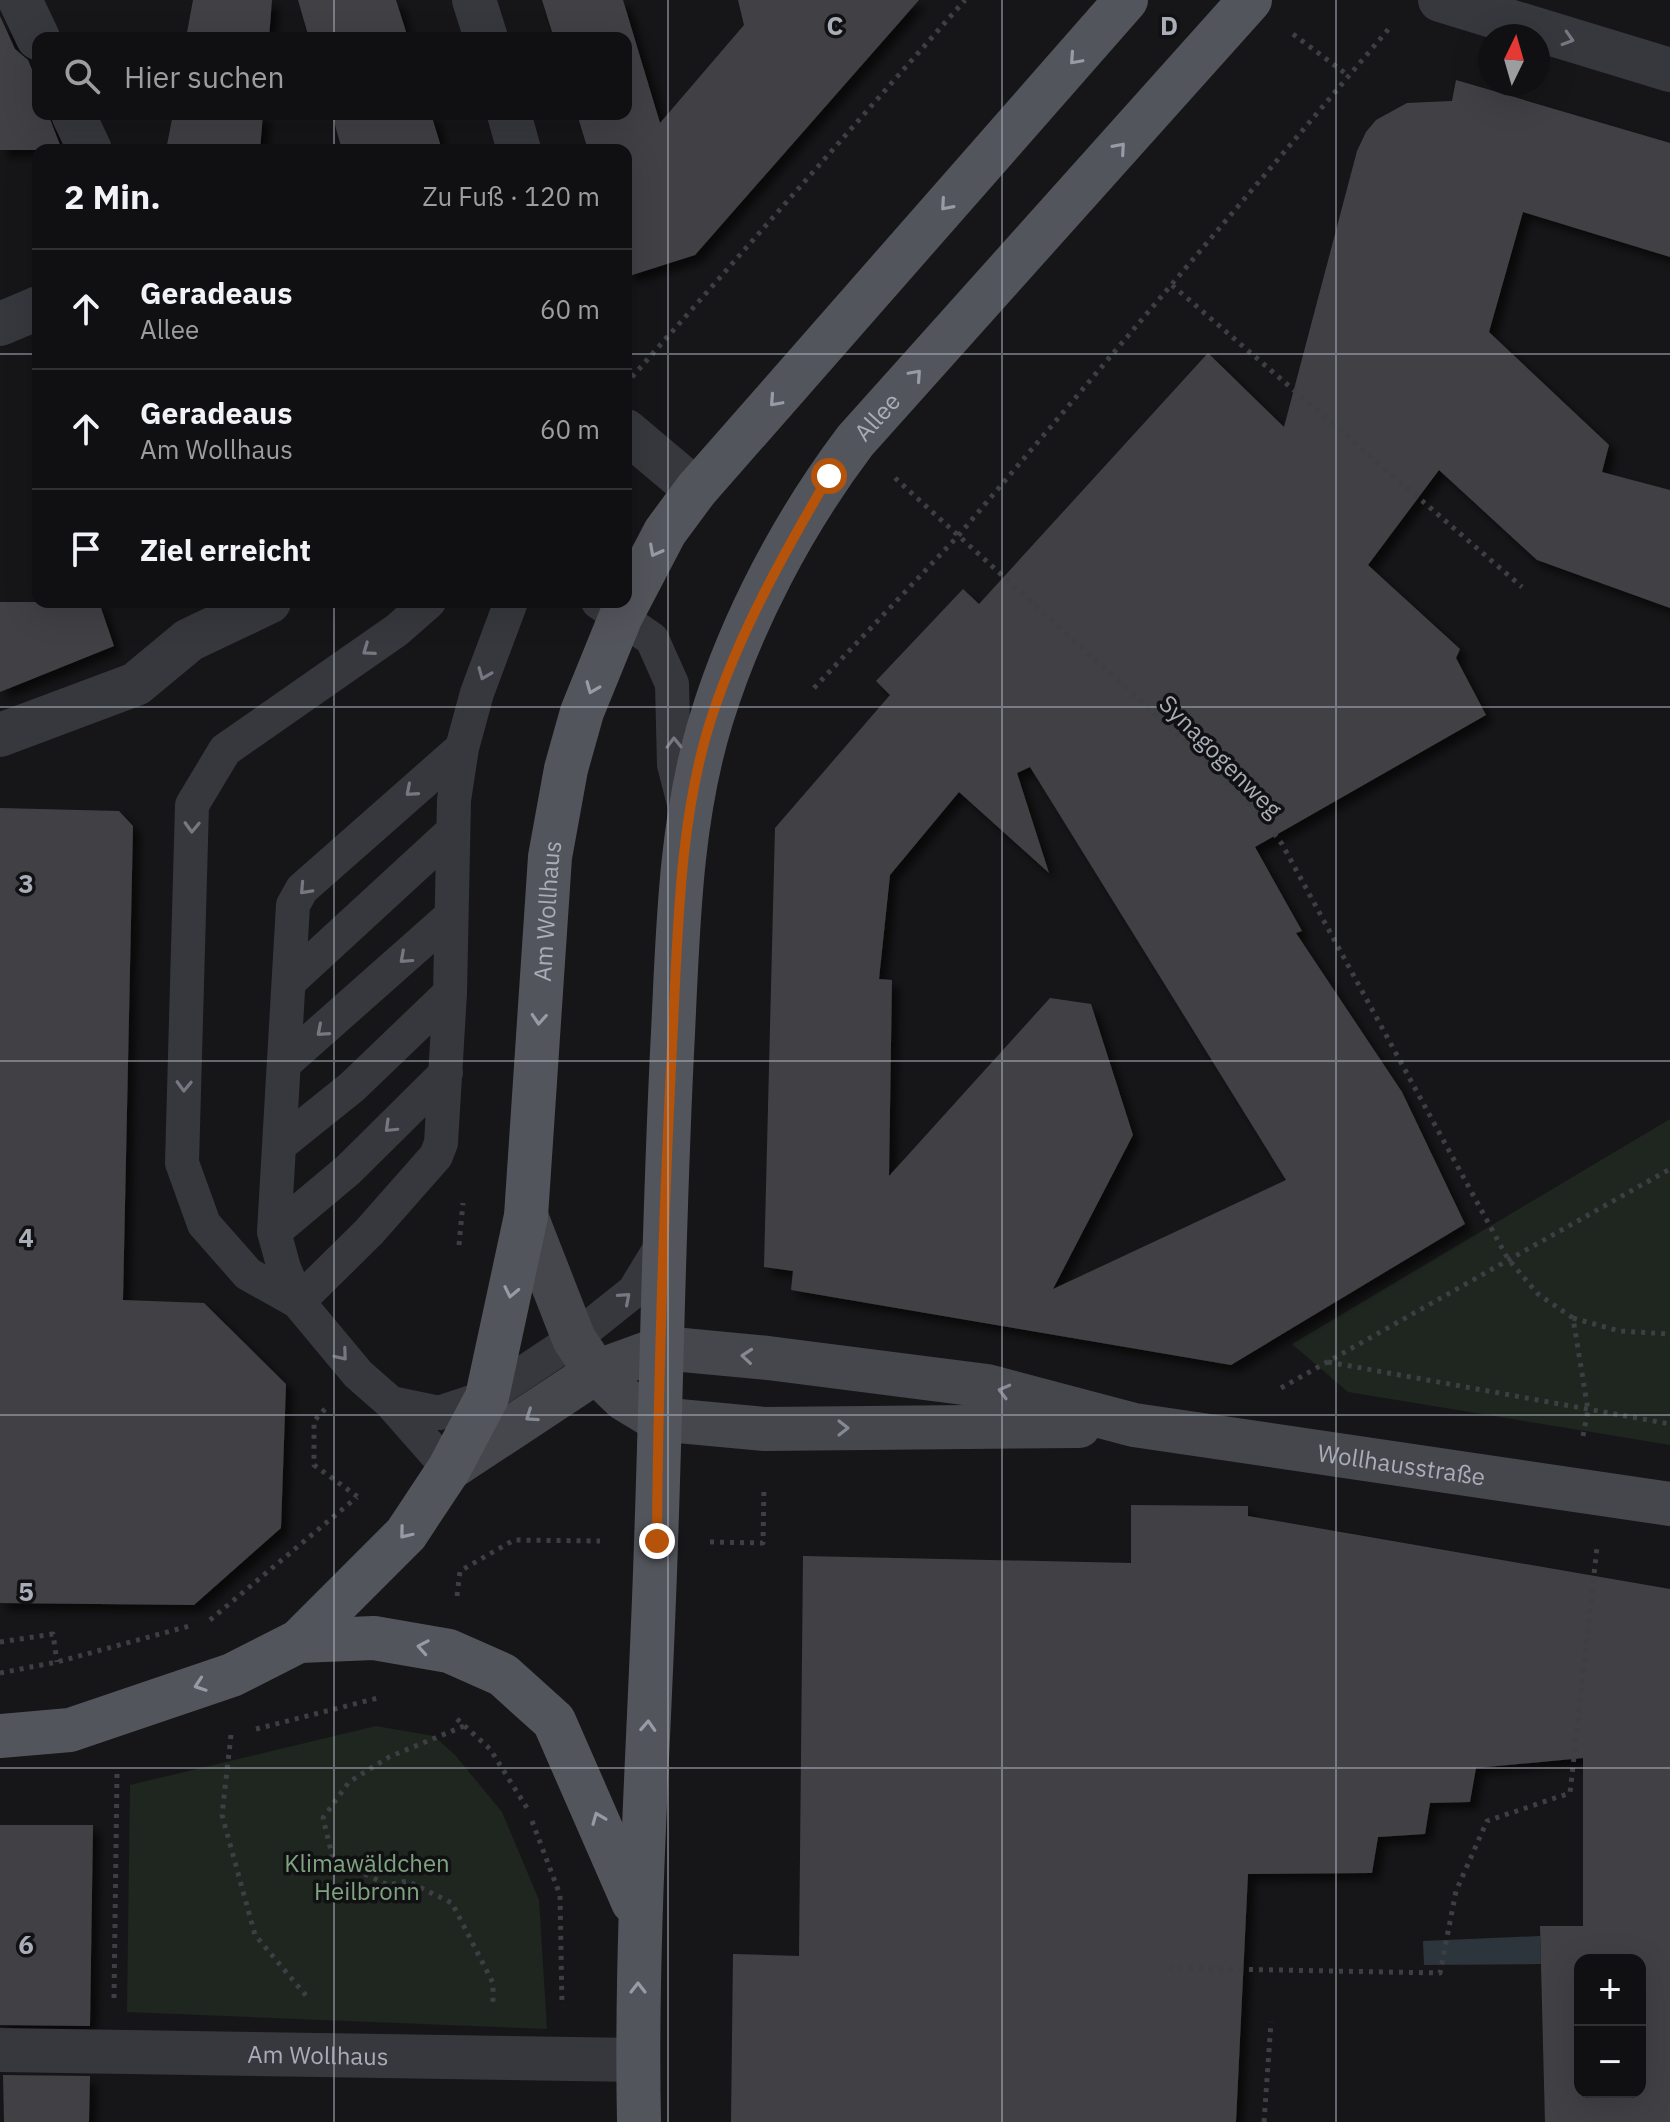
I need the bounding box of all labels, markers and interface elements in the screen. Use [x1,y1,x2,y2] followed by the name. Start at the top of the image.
[827,8,844,42] text: C
[1160,8,1178,42] text: D
[1478,24,1550,96] north arrow
[1560,30,1574,46] one-way arrow
[32,32,632,120] search box
[1070,49,1085,64] one-way arrow
[60,54,104,98] icon: search
[124,57,285,96] text: Hier suchen
[1110,143,1125,158] one-way arrow
[64,174,161,218] text: 2 Min.
[422,179,600,213] text: Zu Fuß · 120 m
[941,196,956,211] one-way arrow
[140,273,292,312] text: Geradeaus
[64,287,108,331] icon: ahead
[540,292,600,326] text: 60 m
[140,312,199,346] text: Allee
[906,369,920,384] one-way arrow
[847,386,907,448] street label: Allee
[770,392,785,407] one-way arrow
[140,393,292,432] text: Geradeaus
[64,407,108,451] icon: ahead
[540,412,600,446] text: 60 m
[140,432,293,466] text: Am Wollhaus
[811,458,847,494] route start
[64,527,108,571] icon: arrive
[140,530,311,569] text: Ziel erreicht
[649,542,664,557] one-way arrow
[363,640,377,655] one-way arrow
[478,666,494,680] one-way arrow
[585,680,602,694] one-way arrow
[1153,688,1290,825] street label: Synagogenweg
[665,736,682,749] one-way arrow
[406,782,421,796] one-way arrow
[183,821,200,834] one-way arrow
[526,838,569,983] street label: Am Wollhaus
[18,866,34,900] text: 3
[300,880,315,894] one-way arrow
[399,948,414,962] one-way arrow
[531,1013,548,1026] one-way arrow
[317,1021,331,1035] one-way arrow
[176,1080,193,1093] one-way arrow
[385,1118,399,1133] one-way arrow
[18,1220,34,1254] text: 4
[503,1285,520,1299] one-way arrow
[615,1293,630,1308] one-way arrow
[332,1346,347,1360] one-way arrow
[740,1347,753,1364] one-way arrow
[998,1383,1012,1400] one-way arrow
[526,1406,540,1421] one-way arrow
[837,1419,850,1437] one-way arrow
[1315,1436,1487,1493] street label: Wollhausstraße
[639,1523,675,1559] route end
[400,1524,415,1538] one-way arrow
[18,1574,34,1608] text: 5
[416,1639,430,1656] one-way arrow
[194,1676,208,1692] one-way arrow
[639,1719,656,1732] one-way arrow
[591,1811,608,1825] one-way arrow
[284,1847,450,1907] park label: Klimawäldchen Heilbronn
[18,1927,34,1961] text: 6
[1574,1954,1646,2098] map controls
[1574,1954,1646,2026] button: +
[629,1981,647,1994] one-way arrow
[1574,2026,1646,2098] button: −
[247,2038,389,2072] street label: Am Wollhaus

